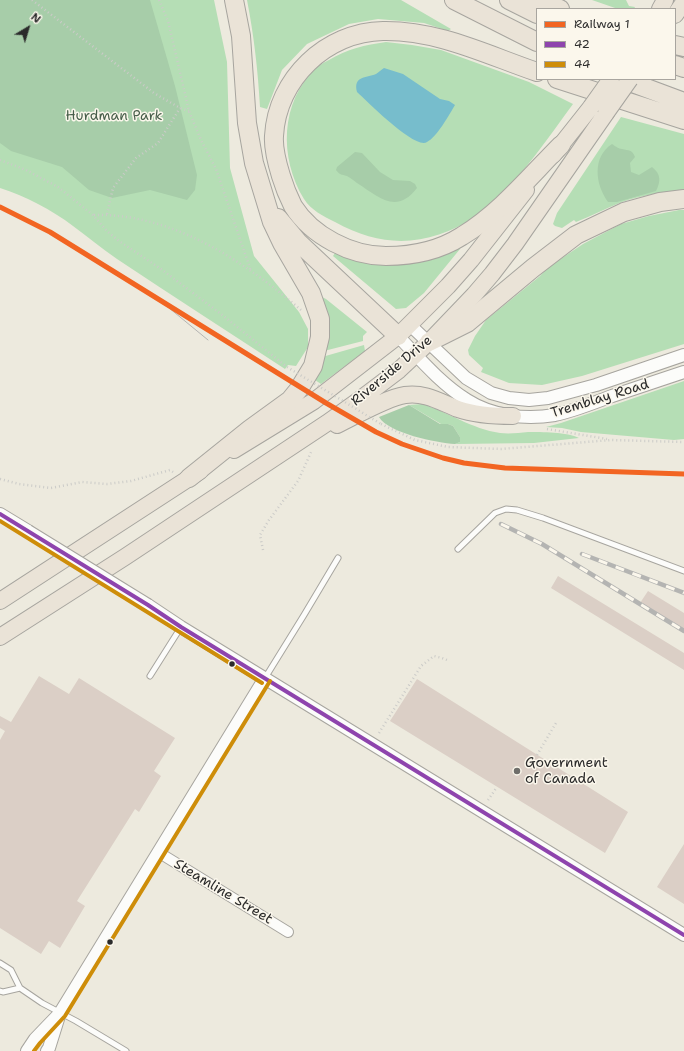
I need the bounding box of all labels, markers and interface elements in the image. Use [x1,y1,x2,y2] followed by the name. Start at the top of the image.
[8,8,48,48] north arrow
[536,8,676,80] legend
[28,10,44,27] text: N
[574,16,630,32] text: Railway 1
[574,36,590,52] text: 42
[574,56,590,72] text: 44
[65,108,163,124] park label: Hurdman Park
[348,332,436,410] street label: Riverside Drive
[549,376,651,422] street label: Tremblay Road
[227,659,237,669] unlabelled marker
[525,755,608,788] place label: Government of Canada
[512,766,522,776] marker: Government of Canada
[171,856,275,928] street label: Steamline Street
[105,937,115,947] unlabelled marker

